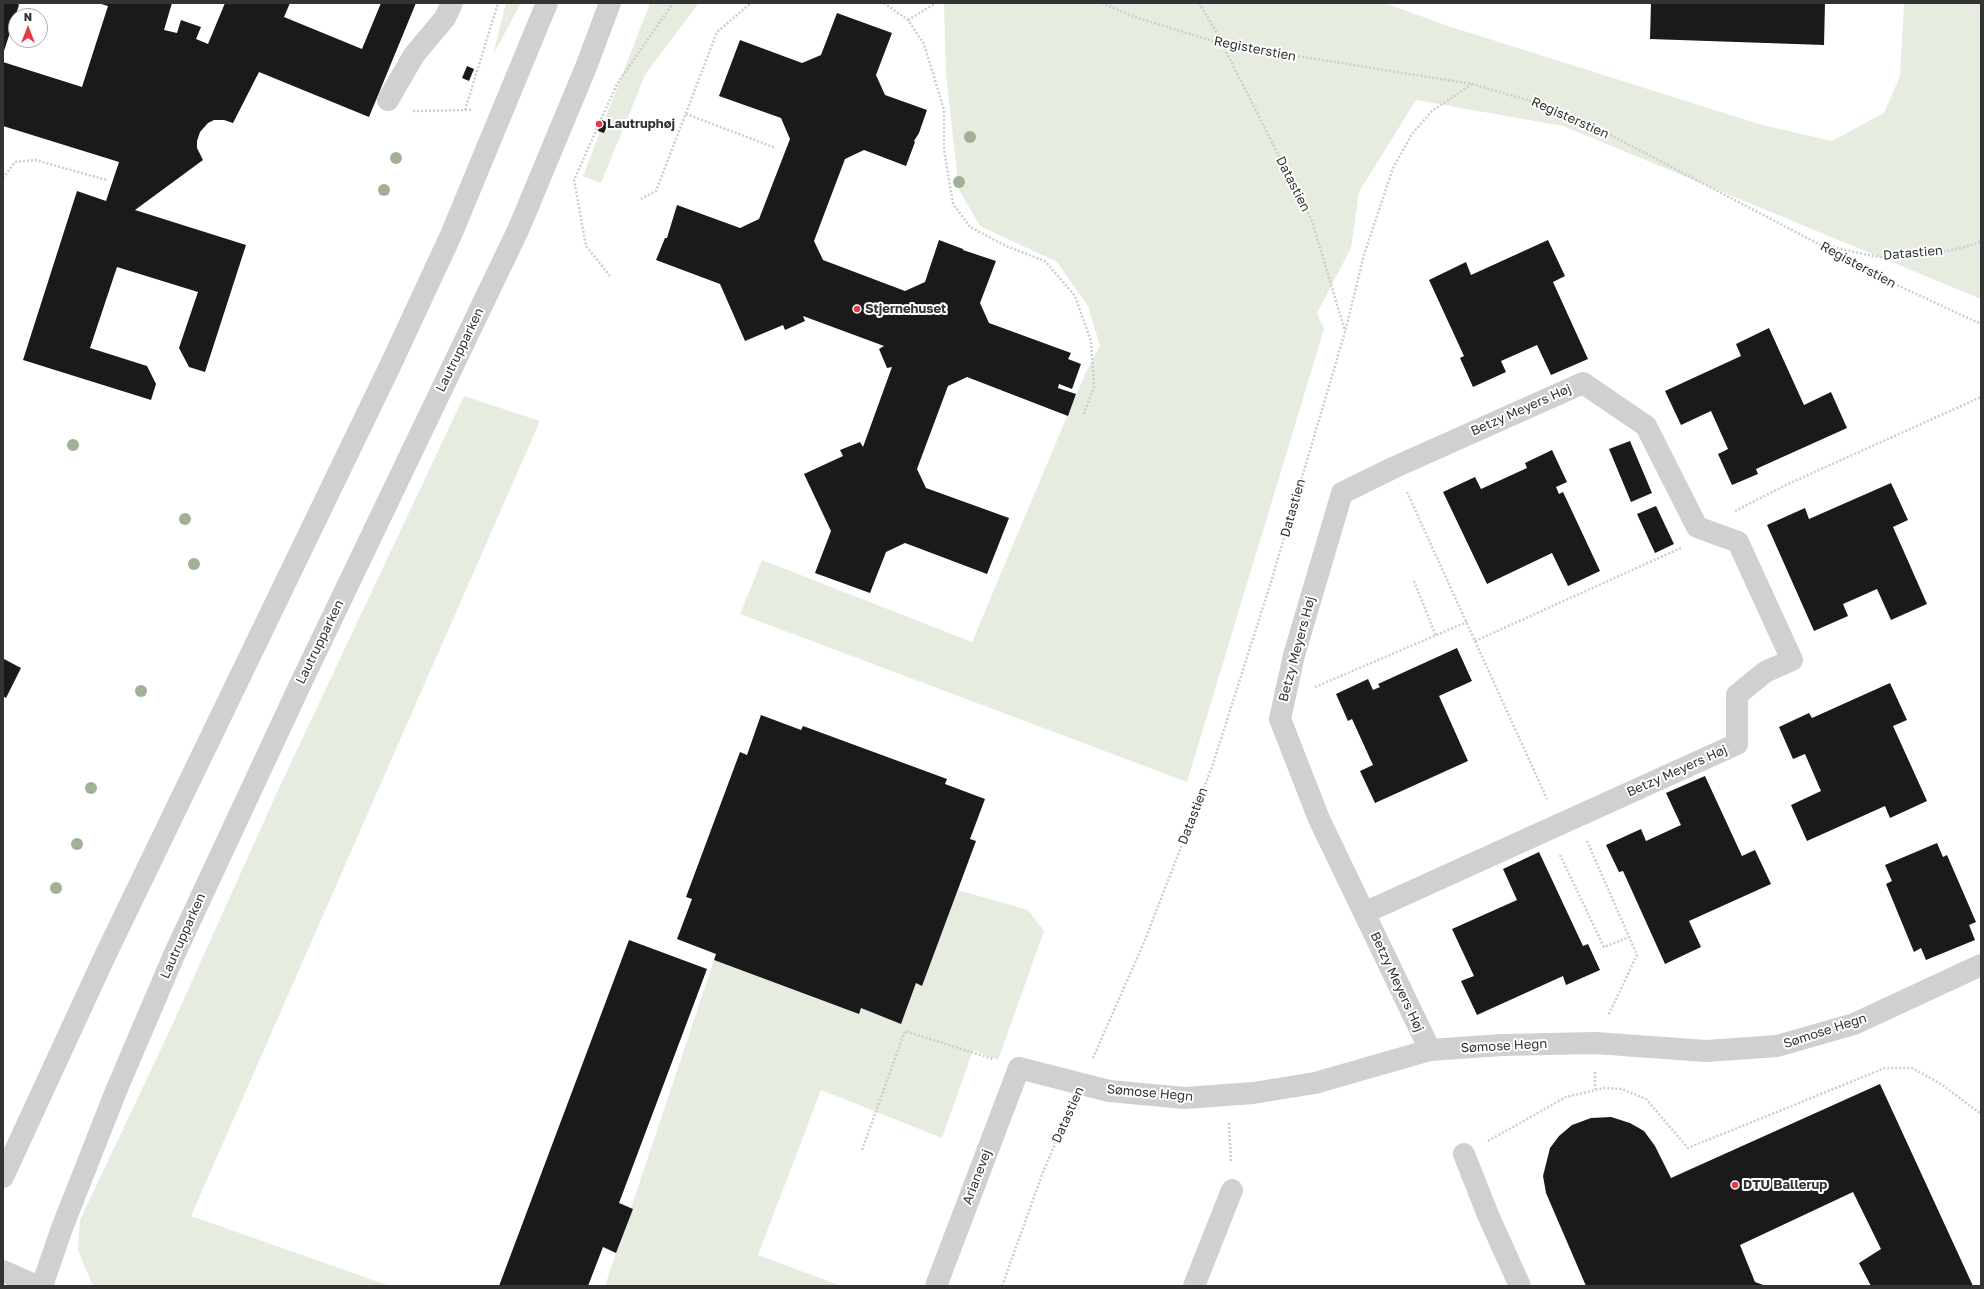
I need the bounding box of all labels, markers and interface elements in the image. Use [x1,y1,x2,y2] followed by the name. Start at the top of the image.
[8,8,48,48] north arrow
[24,10,32,23] text: N
[1213,33,1297,65] street label: Registerstien
[1529,94,1611,142] street label: Registerstien
[607,116,675,132] place label: Lautruphøj
[594,119,604,129] marker: Lautruphøj
[1272,154,1314,214] street label: Datastien
[1817,239,1899,291] street label: Registerstien
[1882,243,1944,263] street label: Datastien
[865,301,946,317] place label: Stjernehuset
[852,304,862,314] marker: Stjernehuset
[433,305,487,395] street label: Lautrupparken
[1468,381,1574,439] street label: Betzy Meyers Høj
[1277,477,1309,539] street label: Datastien
[1275,595,1319,703] street label: Betzy Meyers Høj
[293,597,347,687] street label: Lautrupparken
[1624,742,1730,800] street label: Betzy Meyers Høj
[1175,785,1211,847] street label: Datastien
[157,891,209,981] street label: Lautrupparken
[1367,930,1427,1034] street label: Betzy Meyers Høj
[1781,1010,1869,1052] street label: Sømose Hegn
[1460,1036,1548,1056] street label: Sømose Hegn
[1106,1081,1194,1105] street label: Sømose Hegn
[1049,1084,1087,1146] street label: Datastien
[959,1147,995,1207] street label: Arianevej
[1743,1177,1827,1193] place label: DTU Ballerup
[1730,1180,1740,1190] marker: DTU Ballerup

